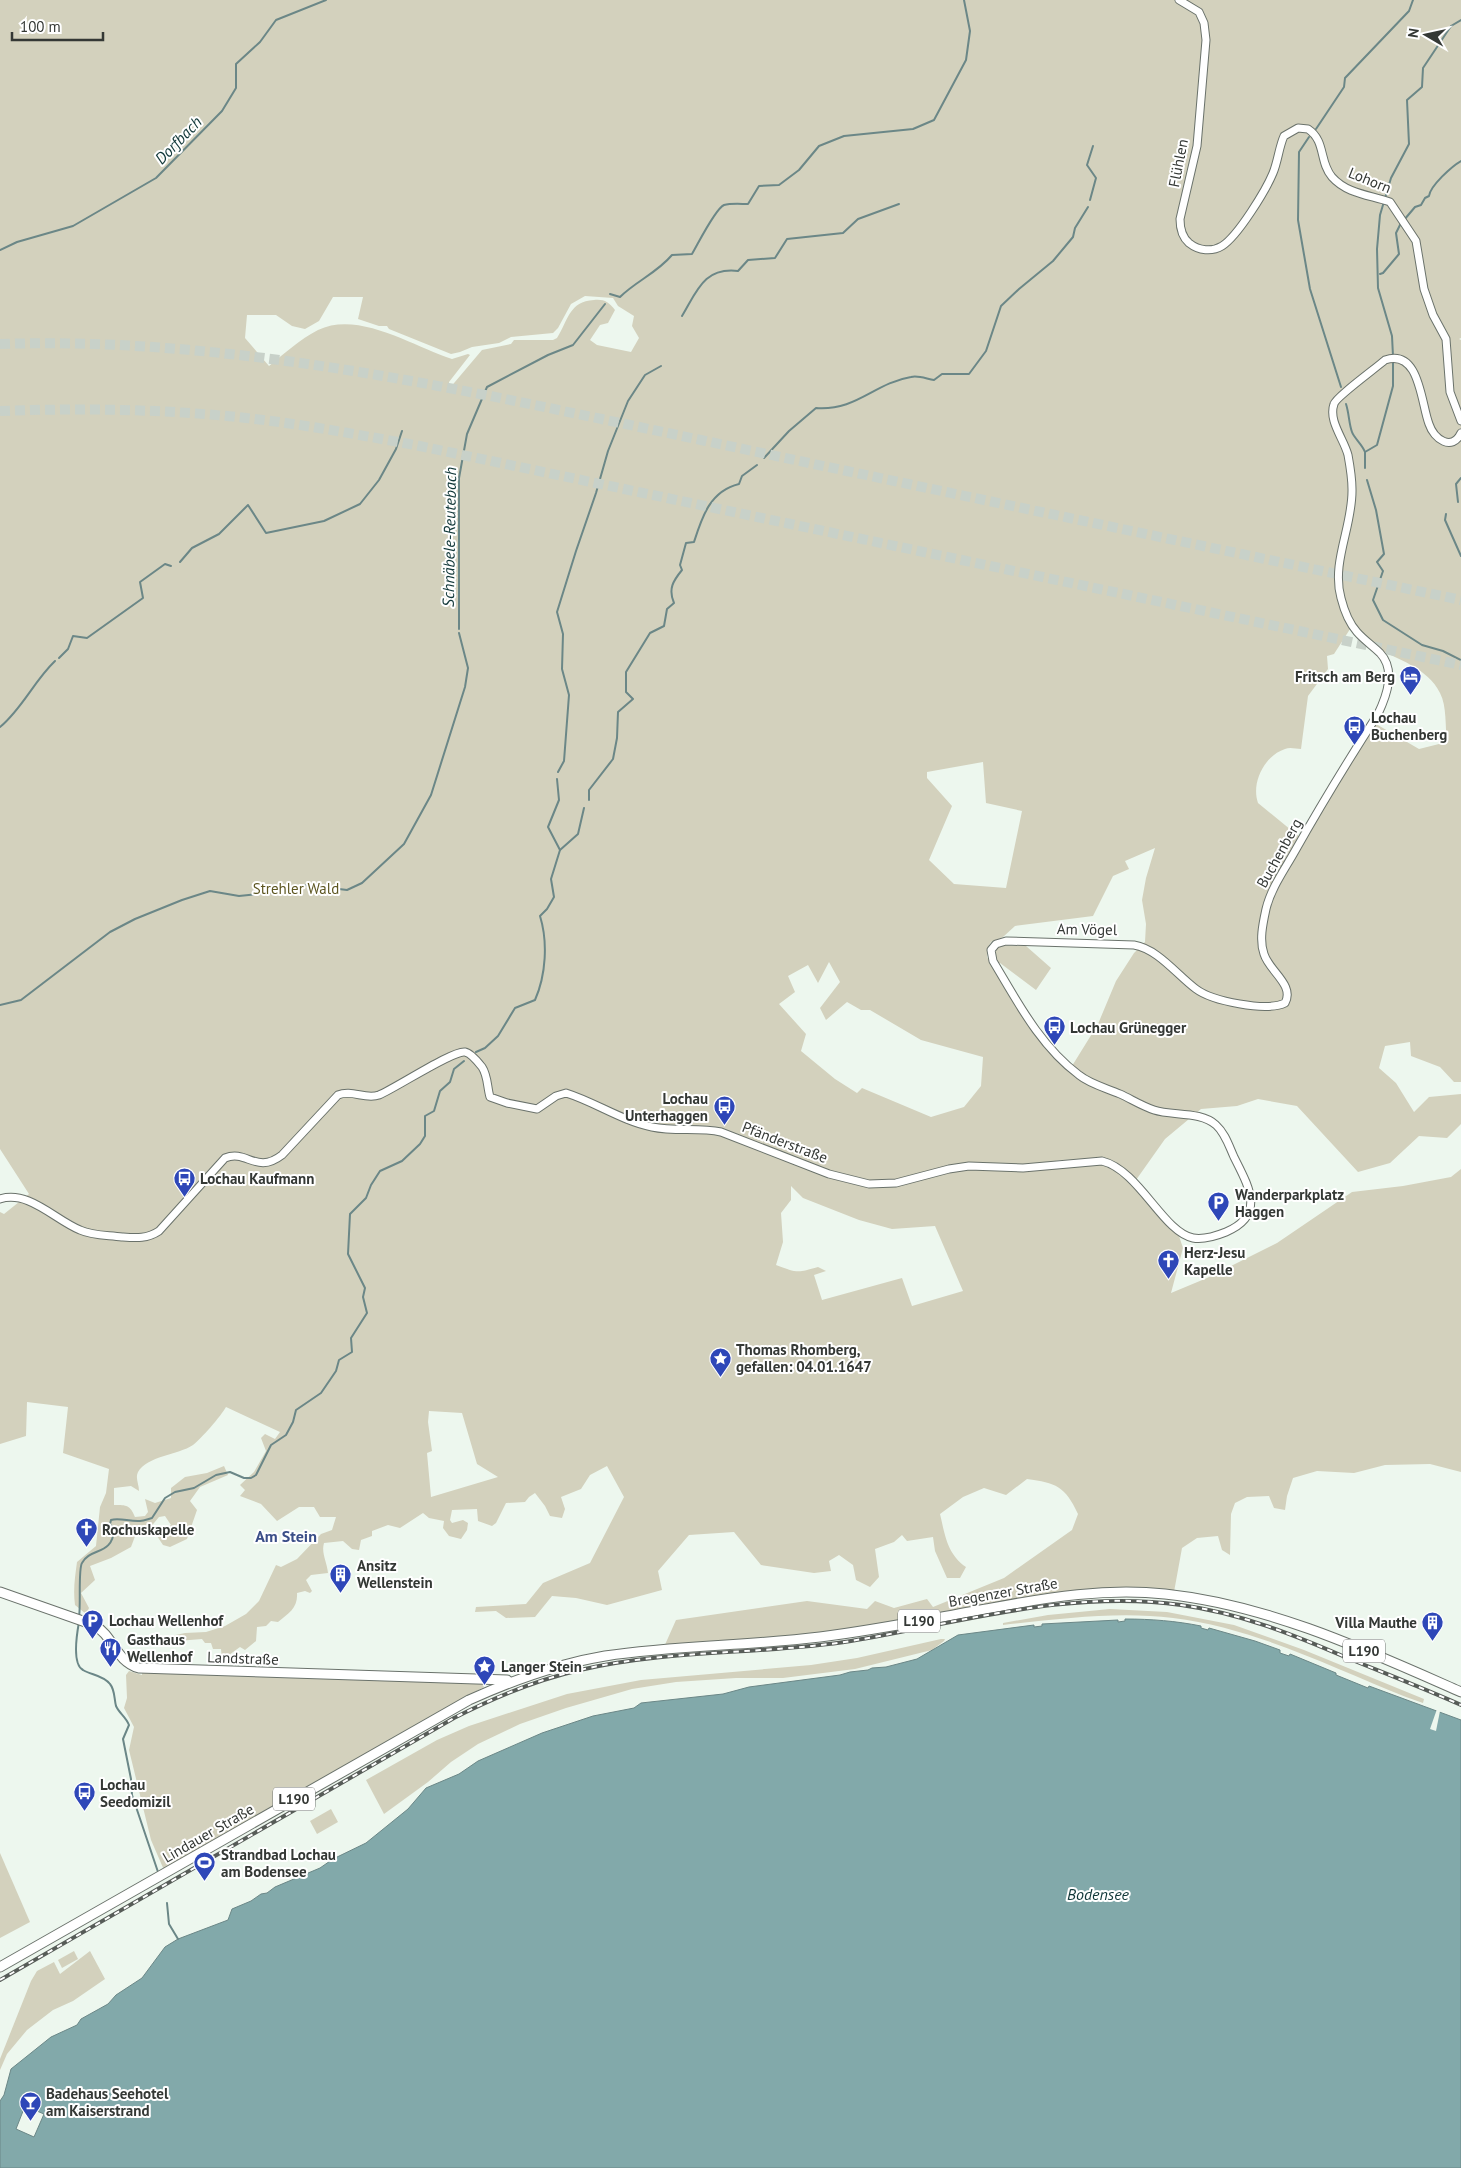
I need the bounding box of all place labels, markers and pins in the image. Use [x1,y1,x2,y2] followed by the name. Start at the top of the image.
[1399,664,1423,695] hotel icon: Fritsch am Berg
[1295,667,1395,686] place label: Fritsch am Berg
[1371,708,1447,744] place label: Lochau Buchenberg
[1343,714,1367,745] bus stop icon: Lochau Buchenberg
[1042,1015,1066,1046] bus stop icon: Lochau Grünegger
[1070,1018,1187,1037] place label: Lochau Grünegger
[625,1089,708,1125] place label: Lochau Unterhaggen
[712,1095,736,1126] bus stop icon: Lochau Unterhaggen
[172,1166,196,1197] bus stop icon: Lochau Kaufmann
[200,1169,314,1188] place label: Lochau Kaufmann
[1235,1185,1344,1221] place label: Wanderparkplatz Haggen
[1207,1191,1231,1222] parking icon: Wanderparkplatz Haggen
[1184,1243,1245,1279] place label: Herz-Jesu Kapelle
[1156,1249,1180,1280] church icon: Herz-Jesu Kapelle
[736,1340,872,1376] place label: Thomas Rhomberg, gefallen: 04.01.1647
[708,1346,732,1377] place icon: Thomas Rhomberg, gefallen: 04.01.1647
[74,1517,98,1548] church icon: Rochuskapelle
[102,1520,195,1539] place label: Rochuskapelle
[357,1556,433,1592] place label: Ansitz Wellenstein
[329,1562,353,1593] building icon: Ansitz Wellenstein
[81,1608,105,1639] parking icon: Lochau Wellenhof
[1421,1610,1445,1641] building icon: Villa Mauthe
[109,1611,224,1630] place label: Lochau Wellenhof
[1334,1613,1417,1632] place label: Villa Mauthe
[127,1630,193,1666] place label: Gasthaus Wellenhof
[99,1636,123,1667] restaurant icon: Gasthaus Wellenhof
[473,1654,497,1685] place icon: Langer Stein
[501,1657,582,1676] place label: Langer Stein
[100,1775,171,1811] place label: Lochau Seedomizil
[72,1781,96,1812] bus stop icon: Lochau Seedomizil
[221,1845,336,1881] place label: Strandbad Lochau am Bodensee
[193,1851,217,1882] sports icon: Strandbad Lochau am Bodensee
[46,2084,169,2120] place label: Badehaus Seehotel am Kaiserstrand
[18,2090,42,2121] bar icon: Badehaus Seehotel am Kaiserstrand

